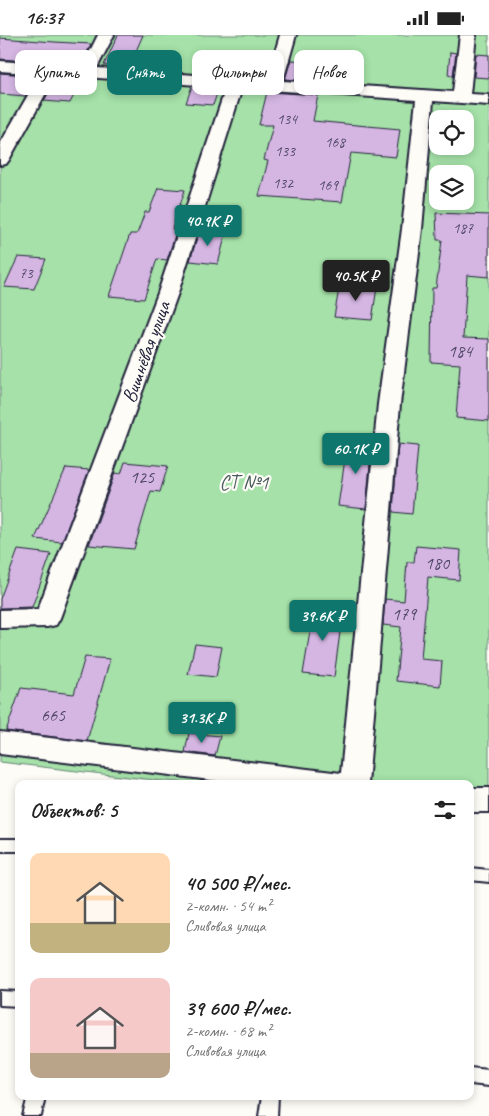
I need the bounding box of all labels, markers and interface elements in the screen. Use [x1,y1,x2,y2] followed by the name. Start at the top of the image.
[25,6,63,30] text: 16:37
[15,50,97,95] chip: Купить
[107,50,182,95] chip: Снять
[192,50,284,95] chip: Фильтры
[294,50,364,95] chip: Новое
[277,110,298,129] house number: 134
[429,110,474,210] map controls
[429,110,474,155] button: locate
[325,133,346,152] house number: 168
[275,142,296,161] house number: 133
[429,165,474,210] button: layers
[273,174,294,193] house number: 132
[318,176,339,195] house number: 169
[162,205,254,247] pin: 40.9K ₽
[186,211,230,231] text: 40.9K ₽
[453,219,474,238] house number: 187
[310,259,402,302] pin: 40.5K ₽
[19,264,34,283] house number: 73
[334,266,378,286] text: 40.5K ₽
[116,296,177,406] street label: Вишнёвая улица
[448,340,474,362] house number: 184
[310,433,402,475] pin: 60.1K ₽
[333,439,379,459] text: 60.1K ₽
[130,466,155,488] house number: 125
[219,470,270,495] park label: СТ №1
[425,552,451,574] house number: 180
[277,599,369,642] pin: 39.6K ₽
[392,603,418,625] house number: 179
[300,606,346,626] text: 39.6K ₽
[156,701,248,744] pin: 31.3K ₽
[41,704,66,726] house number: 665
[179,708,225,728] text: 31.3K ₽
[431,796,459,824] icon: filters
[30,797,118,823] text: Объектов: 5
[185,870,290,896] text: 40 500 ₽/мес.
[70,873,130,933] icon: home
[185,896,271,916] text: 2-комн. · 54 m²
[185,916,266,936] text: Сливовая улица
[185,995,291,1021] text: 39 600 ₽/мес.
[70,998,130,1058] icon: home
[185,1021,271,1041] text: 2-комн. · 68 m²
[185,1041,266,1061] text: Сливовая улица

